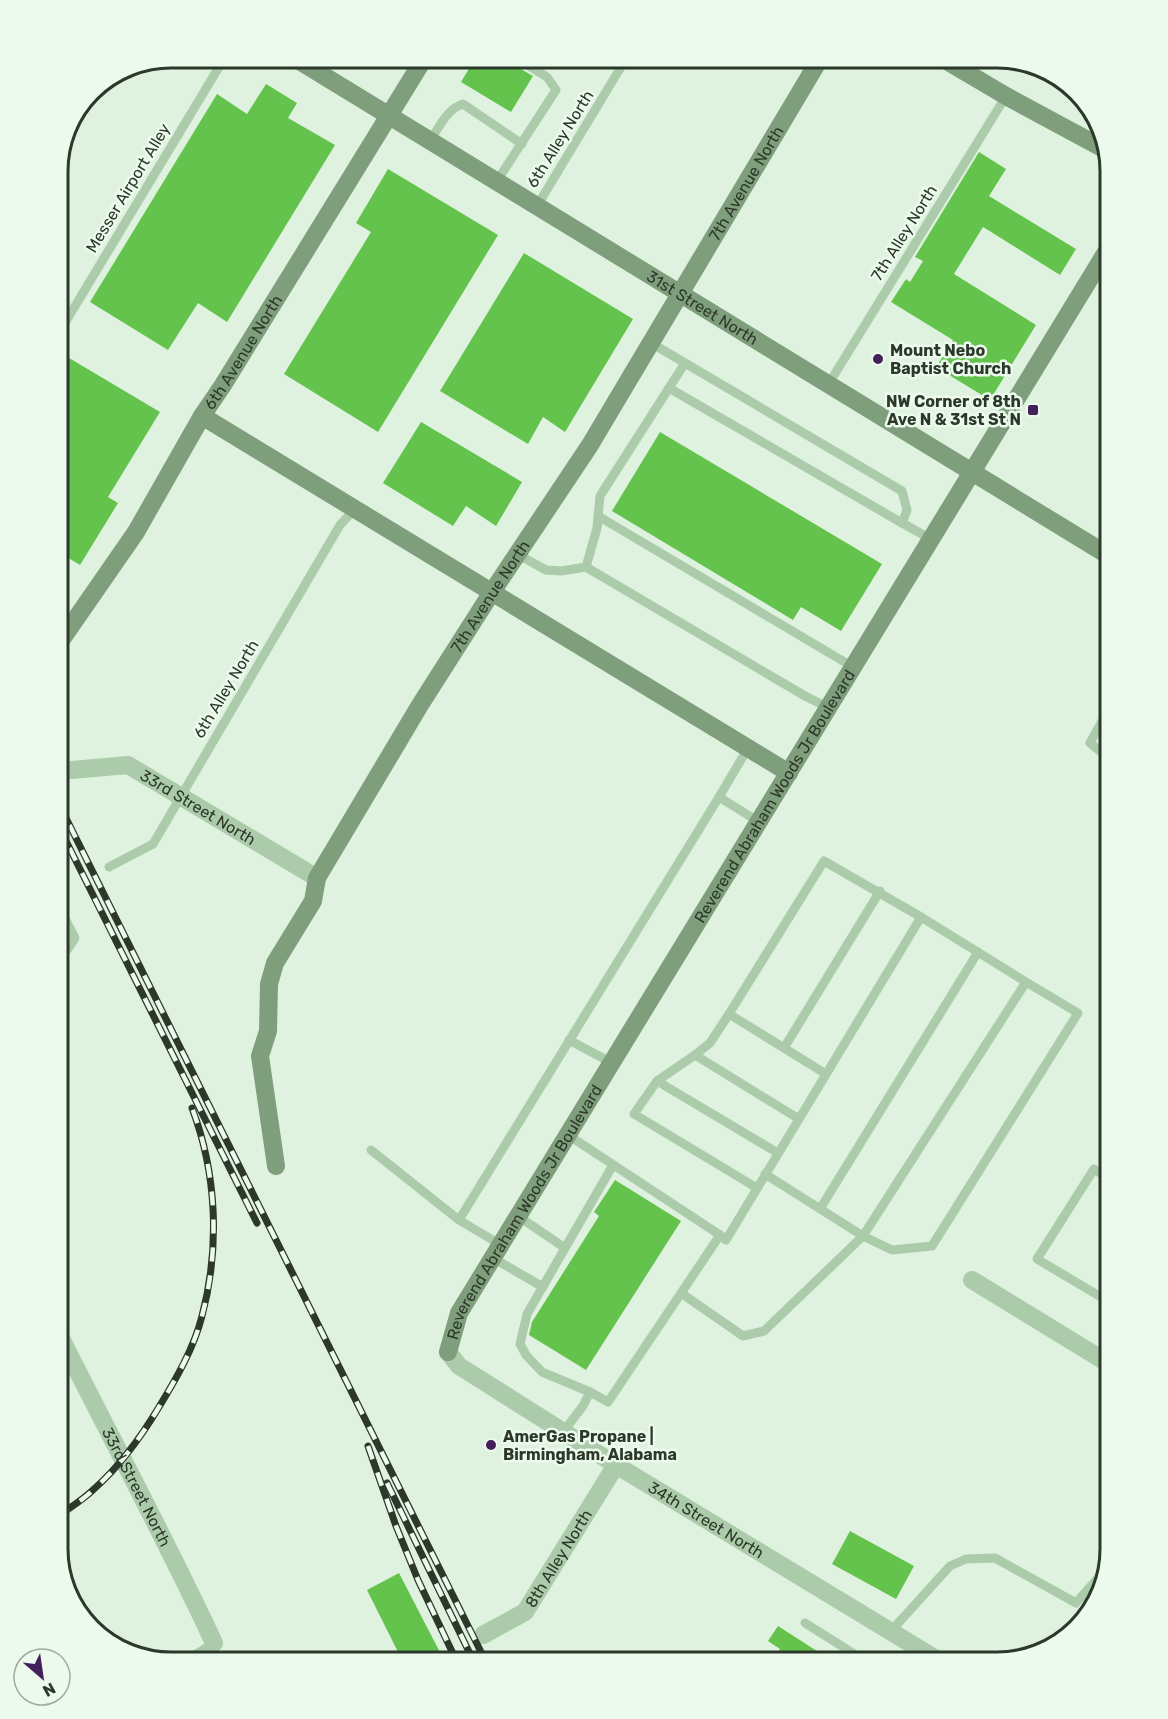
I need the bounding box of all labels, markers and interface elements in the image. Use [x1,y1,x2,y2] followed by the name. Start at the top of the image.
[523,87,597,191] street label: 6th Alley North
[82,120,174,256] street label: Messer Airport Alley
[704,122,787,244] street label: 7th Avenue North
[867,182,941,284] street label: 7th Alley North
[643,266,762,349] street label: 31st Street North
[200,291,286,413] street label: 6th Avenue North
[890,341,1011,378] place label: Mount Nebo Baptist Church
[871,352,885,366] marker: Mount Nebo Baptist Church
[886,392,1021,429] place label: NW Corner of 8th Ave N & 31st St N
[1026,403,1040,417] marker: NW Corner of 8th Ave N & 31st St N
[447,536,533,656] street label: 7th Avenue North
[189,637,263,741] street label: 6th Alley North
[690,666,859,926] street label: Reverend Abraham Woods Jr Boulevard
[137,765,259,849] street label: 33rd Street North
[443,1081,606,1342] street label: Reverend Abraham Woods Jr Boulevard
[98,1424,175,1550] street label: 33rd Street North
[503,1426,677,1464] place label: AmerGas Propane | Birmingham, Alabama
[484,1438,498,1452] marker: AmerGas Propane | Birmingham, Alabama
[645,1477,768,1562] street label: 34th Street North
[521,1506,596,1611] street label: 8th Alley North
[12,1647,72,1707] north arrow
[39,1679,59,1701] text: N

